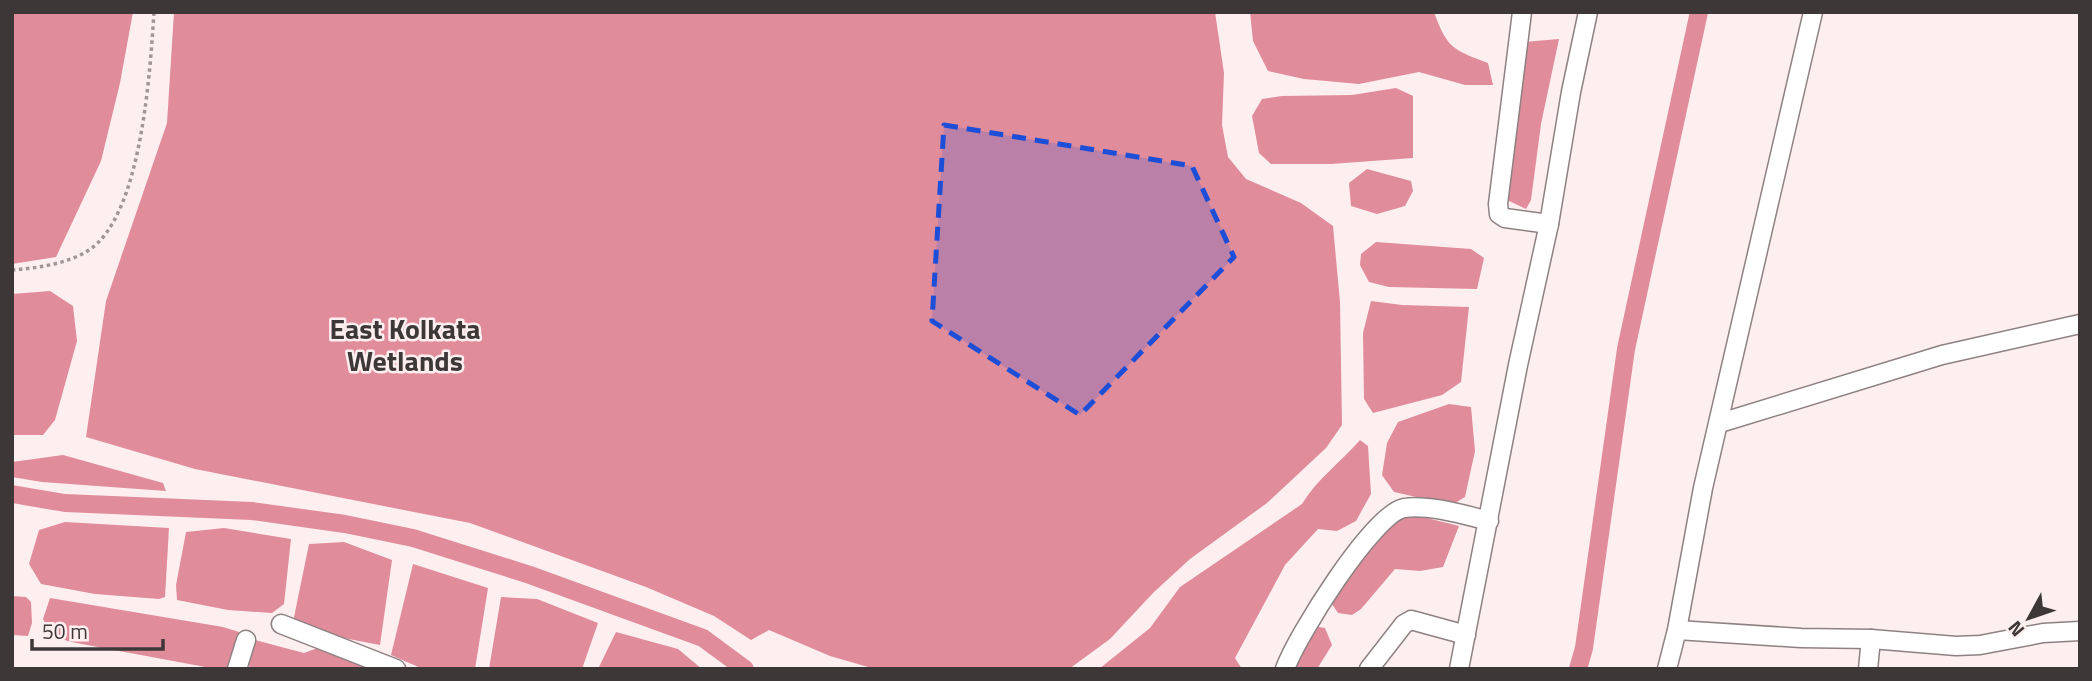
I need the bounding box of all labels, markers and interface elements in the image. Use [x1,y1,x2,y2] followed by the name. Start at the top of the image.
[329,307,481,382] district label: East Kolkata Wetlands
[1994,583,2064,653] north arrow
[32,608,163,652] scale bar
[42,615,88,647] text: 50 m
[2000,615,2031,644] text: N

